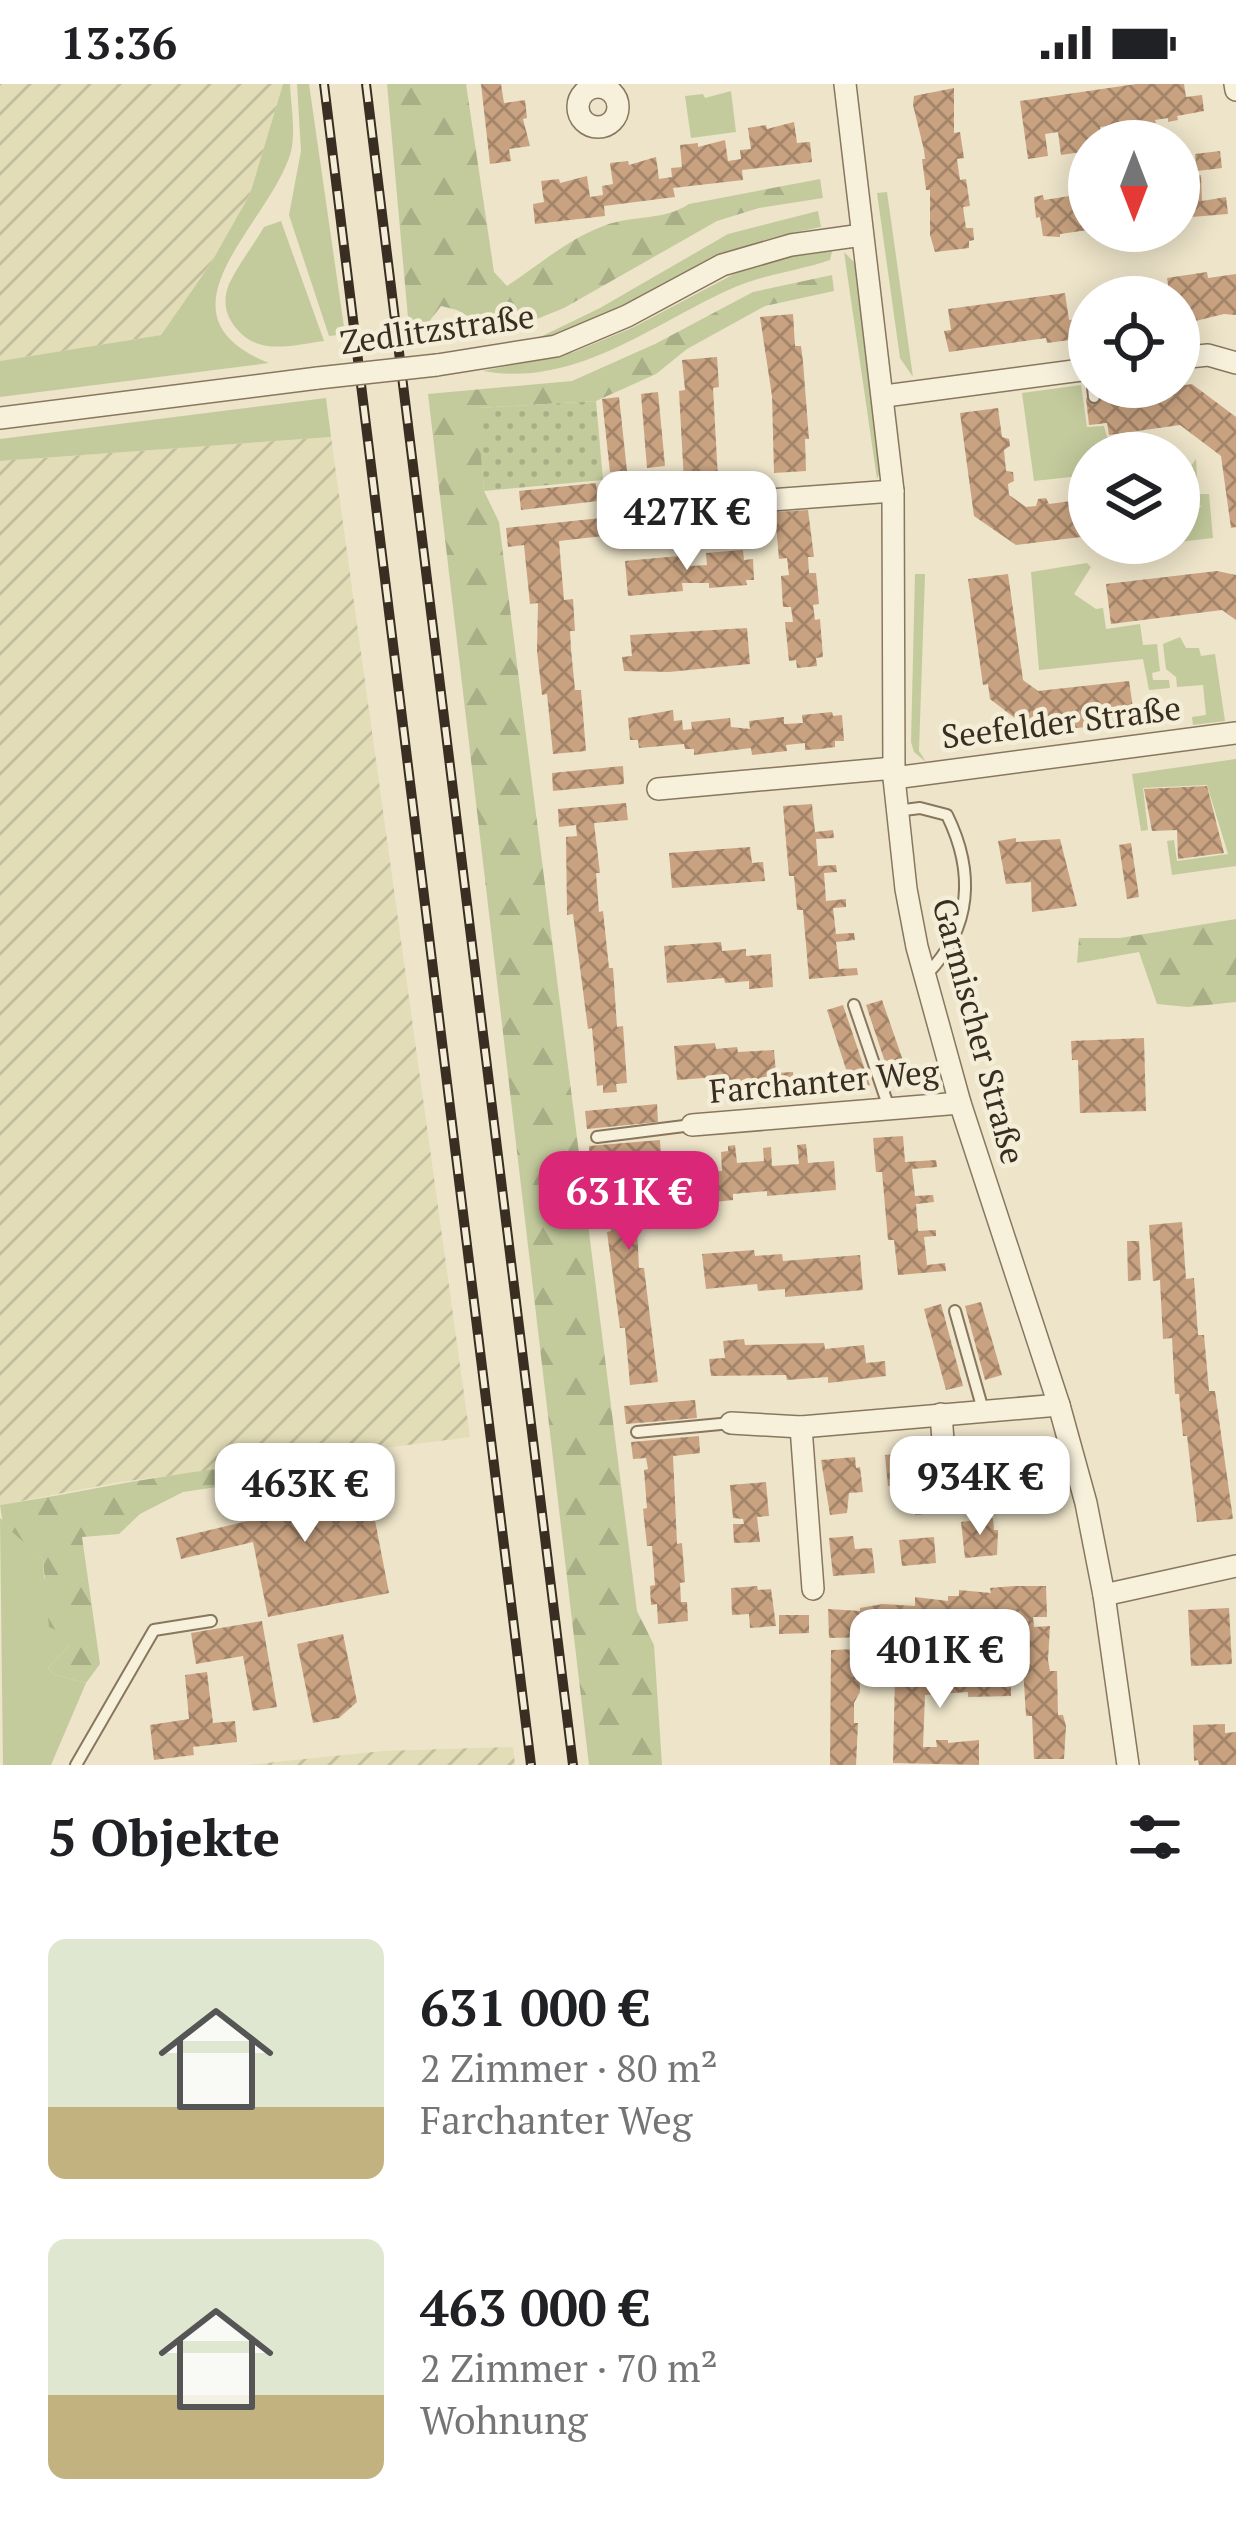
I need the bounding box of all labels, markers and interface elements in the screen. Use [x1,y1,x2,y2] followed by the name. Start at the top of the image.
[60,12,177,72] text: 13:36
[1068,120,1200,252] north arrow
[1068,120,1200,564] map controls
[1068,276,1200,408] button: locate
[337,294,537,363] street label: Zedlitzstraße
[1068,432,1200,564] button: layers
[589,471,785,573] pin: 427K €
[624,484,750,536] text: 427K €
[939,686,1183,758] street label: Seefelder Straße
[923,893,1036,1169] street label: Garmischer Straße
[707,1049,941,1112] street label: Farchanter Weg
[531,1151,727,1253] pin: 631K €
[566,1164,692,1216] text: 631K €
[882,1436,1078,1538] pin: 934K €
[207,1443,403,1545] pin: 463K €
[917,1449,1043,1501] text: 934K €
[242,1456,368,1508] text: 463K €
[842,1609,1038,1711] pin: 401K €
[877,1622,1003,1674] text: 401K €
[48,1803,280,1871] text: 5 Objekte
[1122,1804,1188,1870] icon: filters
[420,1973,649,2041] text: 631 000 €
[144,1987,288,2131] icon: home
[420,2041,718,2093] text: 2 Zimmer · 80 m²
[420,2093,692,2145] text: Farchanter Weg
[420,2273,649,2341] text: 463 000 €
[144,2287,288,2431] icon: home
[420,2341,718,2393] text: 2 Zimmer · 70 m²
[420,2393,588,2445] text: Wohnung

